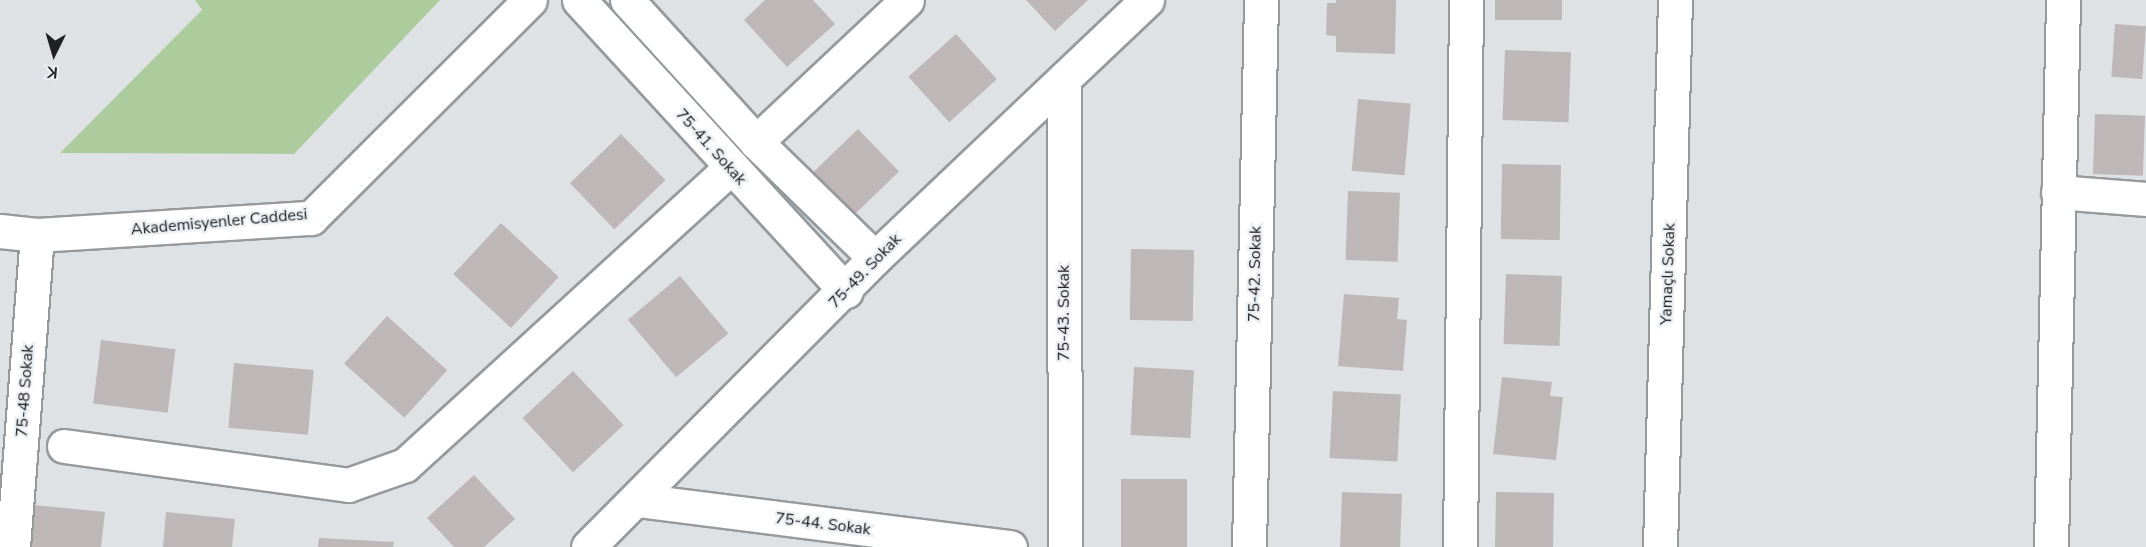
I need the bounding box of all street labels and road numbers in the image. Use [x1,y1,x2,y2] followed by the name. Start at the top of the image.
[672,105,750,189] street label: 75-41. Sokak
[130,205,308,239] street label: Akademisyenler Caddesi
[1657,223,1679,325] street label: Yamaçlı Sokak
[1245,226,1265,322] street label: 75-42. Sokak
[825,230,905,312] street label: 75-49. Sokak
[1054,265,1074,361] street label: 75-43. Sokak
[12,344,38,438] street label: 75-48 Sokak
[774,509,872,539] street label: 75-44. Sokak

